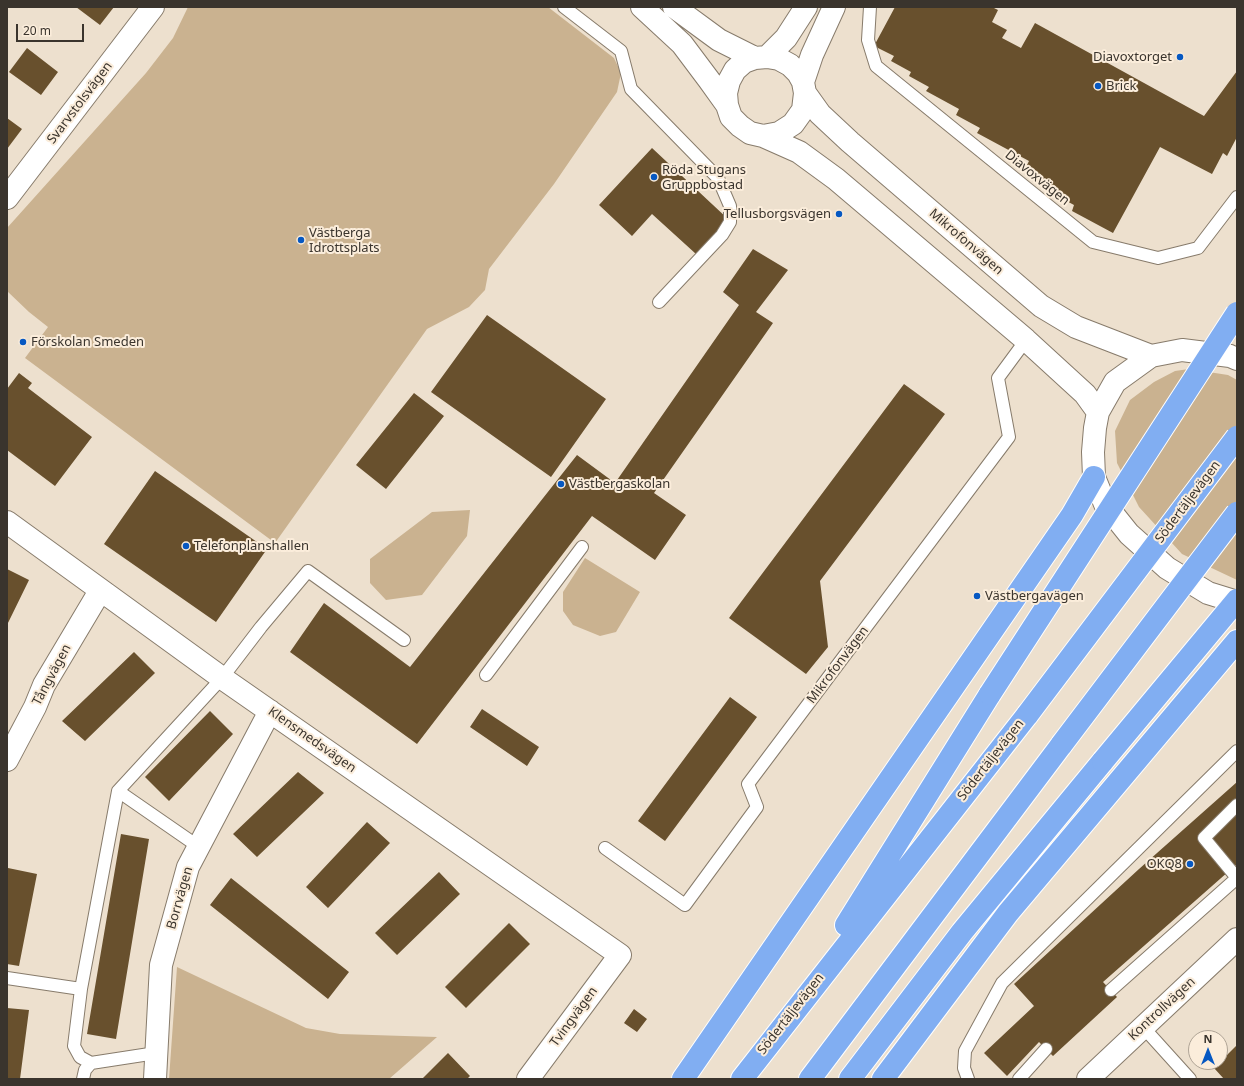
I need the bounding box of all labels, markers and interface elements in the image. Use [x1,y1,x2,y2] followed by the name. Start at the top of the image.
[18,16,86,42] scale bar
[23,22,51,39] text: 20 m
[1093,49,1172,65] place label: Diavoxtorget
[1175,52,1185,62] marker: Diavoxtorget
[44,59,116,147] street label: Svarvstolsvägen
[1106,78,1136,94] place label: Brick
[1093,81,1103,91] marker: Brick
[1002,147,1072,209] street label: Diavoxvägen
[662,162,746,193] place label: Röda Stugans Gruppbostad
[649,172,659,182] marker: Röda Stugans Gruppbostad
[724,206,831,222] place label: Tellusborgsvägen
[926,206,1006,278] street label: Mikrofonvägen
[834,209,844,219] marker: Tellusborgsvägen
[309,225,380,256] place label: Västberga Idrottsplats
[296,235,306,245] marker: Västberga Idrottsplats
[31,334,144,350] place label: Förskolan Smeden
[18,337,28,347] marker: Förskolan Smeden
[1152,458,1224,546] street label: Södertäljevägen
[569,476,670,492] place label: Västbergaskolan
[556,479,566,489] marker: Västbergaskolan
[194,538,309,554] place label: Telefonplanshallen
[181,541,191,551] marker: Telefonplanshallen
[985,588,1084,604] place label: Västbergavägen
[972,591,982,601] marker: Västbergavägen
[804,623,872,707] street label: Mikrofonvägen
[29,642,75,708] street label: Tångvägen
[265,704,359,776] street label: Klensmedsvägen
[954,716,1028,804] street label: Södertäljevägen
[1146,856,1182,872] place label: OKQ8
[1185,859,1195,869] marker: OKQ8
[164,865,196,931] street label: Borrvägen
[754,970,828,1058] street label: Södertäljevägen
[1125,974,1199,1044] street label: Kontrollvägen
[547,984,601,1050] street label: Tvingvägen
[1188,1030,1228,1070] north arrow
[1204,1031,1212,1046] text: N

